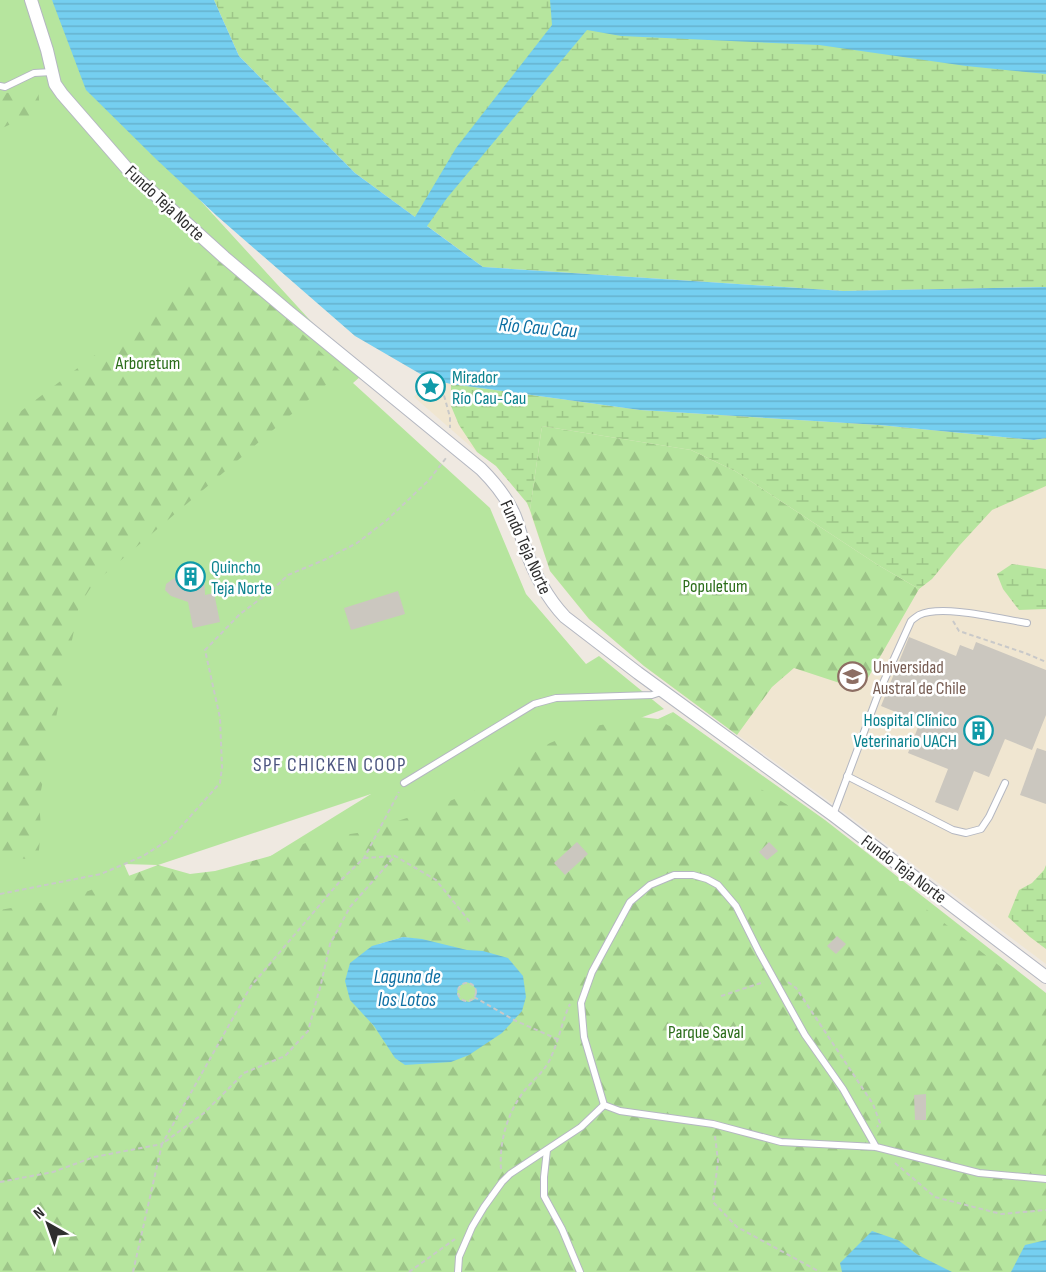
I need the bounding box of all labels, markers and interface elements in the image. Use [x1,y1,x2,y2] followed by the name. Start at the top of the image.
[121,161,209,245] street label: Fundo Teja Norte
[498,313,579,343] water label: Río Cau Cau
[115,353,180,374] park label: Arboretum
[452,367,526,409] place label: Mirador Río Cau-Cau
[415,371,447,403] place icon: Mirador Río Cau-Cau
[495,497,556,598] street label: Fundo Teja Norte
[211,557,272,599] place label: Quincho Teja Norte
[174,561,206,593] building icon: Quincho Teja Norte
[682,576,748,597] park label: Populetum
[872,657,966,699] place label: Universidad Austral de Chile
[836,661,868,693] school or university icon: Universidad Austral de Chile
[853,710,957,752] place label: Hospital Clínico Veterinario UACH
[962,714,994,746] building icon: Hospital Clínico Veterinario UACH
[253,753,407,777] district label: SPF CHICKEN COOP
[857,831,950,908] street label: Fundo Teja Norte
[373,965,441,1012] water label: Laguna de los Lotos
[668,1022,744,1043] park label: Parque Saval
[18,1194,78,1254] north arrow
[30,1204,49,1224] text: N

